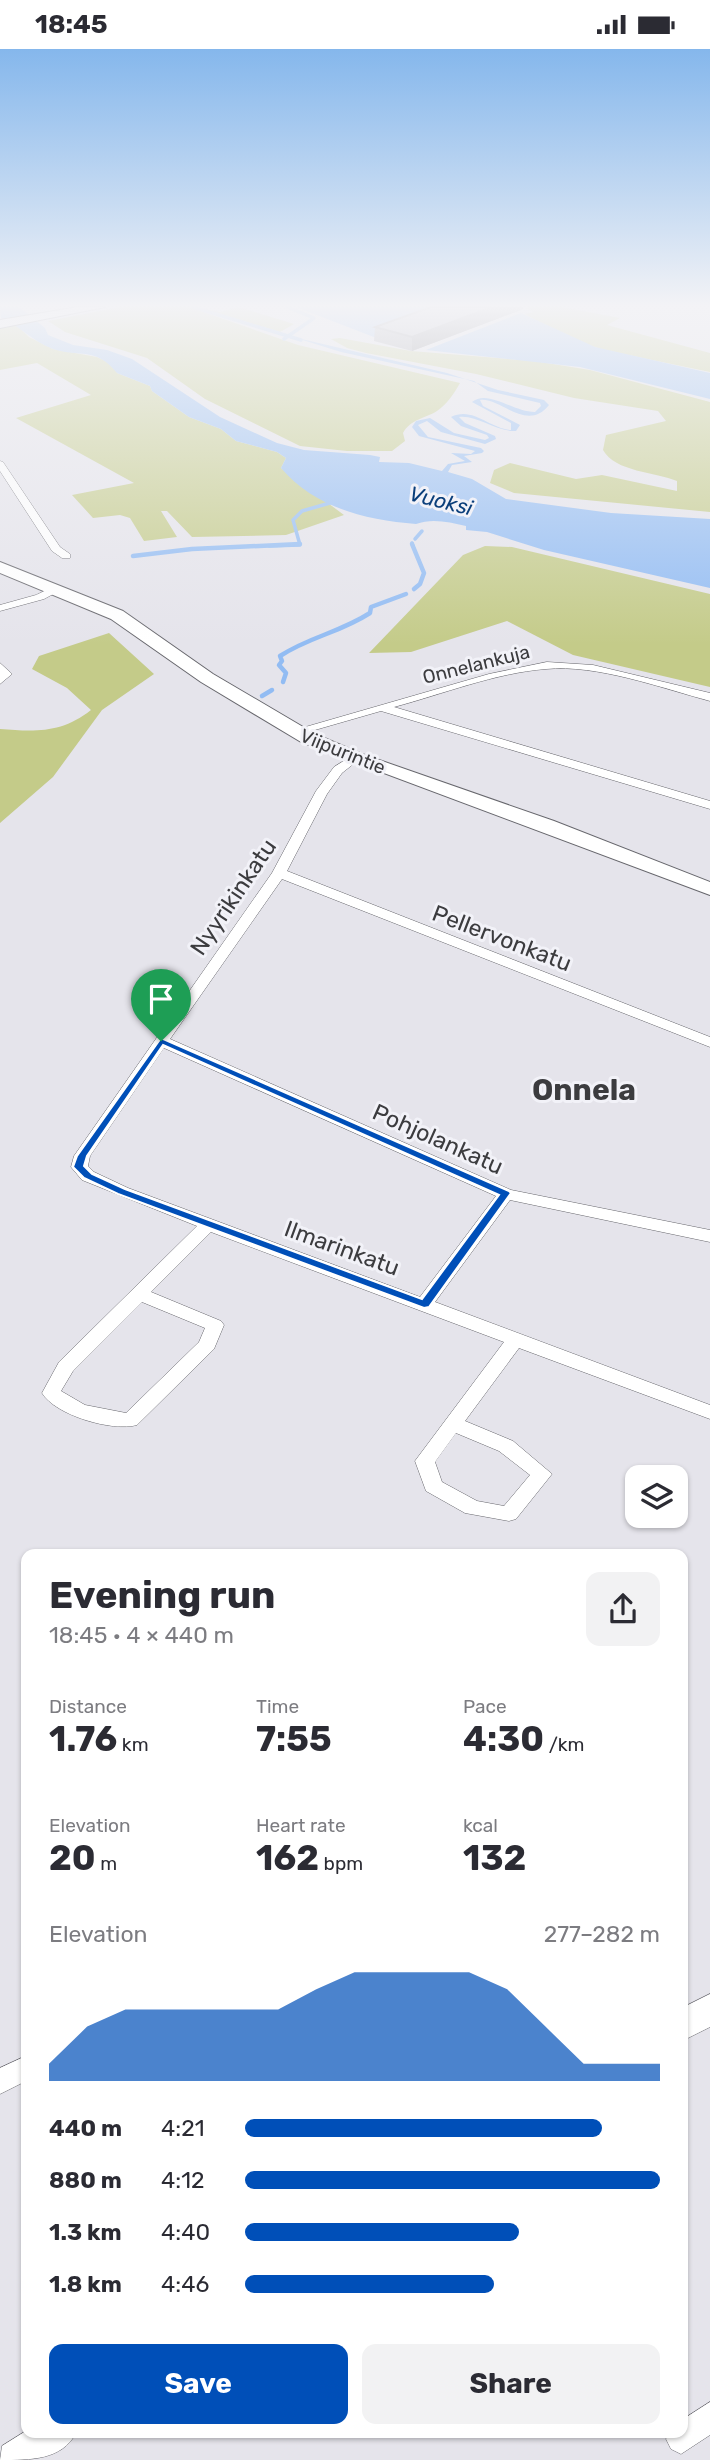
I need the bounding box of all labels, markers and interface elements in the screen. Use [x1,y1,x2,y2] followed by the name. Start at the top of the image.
[35,9,108,40] text: 18:45
[407,481,476,521] water label: Vuoksi
[420,640,532,689] street label: Onnelankuja
[297,724,389,779] street label: Viipurintie
[184,834,282,960] street label: Nyyrikinkatu
[428,899,576,977] street label: Pellervonkatu
[131,969,191,1041] pin
[142,980,180,1018] icon: arrive
[532,1072,636,1108] district label: Onnela
[368,1098,508,1180] street label: Pohjolankatu
[281,1214,403,1282] street label: Ilmarinkatu
[625,1465,688,1528] map controls
[625,1465,688,1528] button: layers
[49,1572,275,1618] text: Evening run
[586,1572,660,1646] button: share
[49,1621,234,1649] text: 18:45 · 4 × 440 m
[49,1695,127,1718] text: Distance
[256,1695,299,1718] text: Time
[463,1695,507,1718] text: Pace
[49,1718,117,1760] text: 1.76
[256,1718,332,1760] text: 7:55
[463,1718,544,1760] text: 4:30
[117,1733,149,1756] text: km
[544,1733,585,1756] text: /km
[49,1814,130,1837] text: Elevation
[256,1814,346,1837] text: Heart rate
[463,1814,498,1837] text: kcal
[49,1837,96,1879] text: 20
[256,1837,319,1879] text: 162
[463,1837,526,1879] text: 132
[96,1852,117,1875] text: m
[319,1852,363,1875] text: bpm
[49,1920,148,1948] text: Elevation
[544,1920,660,1948] text: 277–282 m
[49,2114,122,2142] text: 440 m
[161,2114,205,2142] text: 4:21
[49,2166,122,2194] text: 880 m
[161,2166,205,2194] text: 4:12
[49,2218,122,2246] text: 1.3 km
[161,2218,210,2246] text: 4:40
[49,2270,122,2298] text: 1.8 km
[161,2270,209,2298] text: 4:46
[49,2344,348,2424] button: Save
[362,2344,660,2424] button: Share

